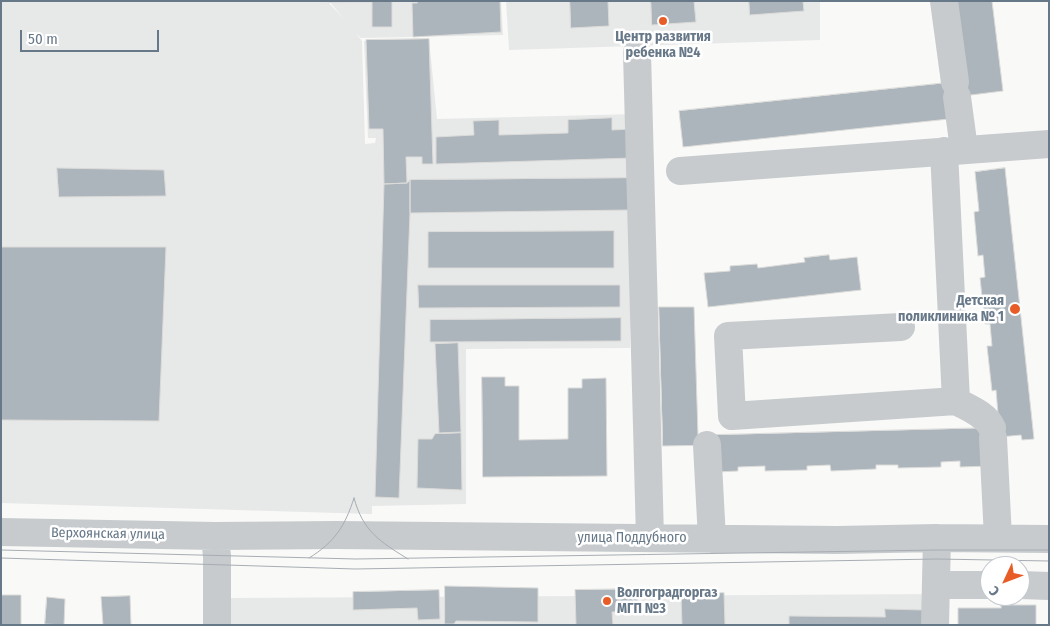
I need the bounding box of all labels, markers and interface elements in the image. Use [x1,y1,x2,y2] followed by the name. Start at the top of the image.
[657,15,669,27] marker: Центр развития ребенка №4
[22,20,161,52] scale bar
[615,29,711,62] place label: Центр развития ребенка №4
[28,30,58,48] text: 50 m
[898,293,1004,326] place label: Детская поликлиника № 1
[1008,302,1022,316] marker: Детская поликлиника № 1
[51,525,165,543] street label: Верхоянская улица
[577,530,687,546] street label: улица Поддубного
[980,556,1030,606] north arrow
[986,582,1003,599] text: С
[617,585,718,618] place label: Волгоградгоргаз МГП №3
[601,595,613,607] marker: Волгоградгоргаз МГП №3

